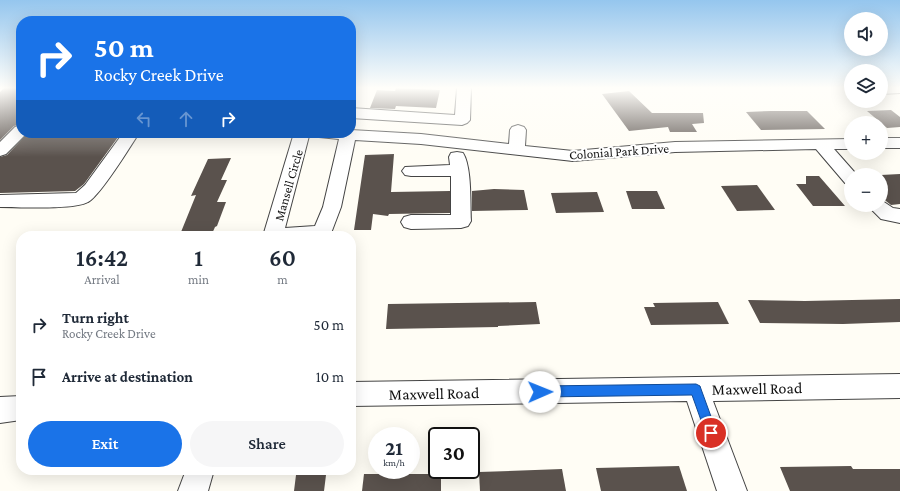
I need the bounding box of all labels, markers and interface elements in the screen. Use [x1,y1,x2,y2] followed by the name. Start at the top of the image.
[844,12,888,212] map controls
[844,12,888,56] button: sound
[28,32,80,84] icon: right
[94,32,154,63] text: 50 m
[844,64,888,108] button: layers
[94,65,224,85] text: Rocky Creek Drive
[133,108,155,130] icon: left
[175,108,197,130] icon: ahead
[217,108,239,130] icon: right
[844,116,888,160] button: +
[569,141,670,162] street label: Colonial Park Drive
[271,147,306,223] street label: Mansell Circle
[844,168,888,212] button: −
[76,244,128,271] text: 16:42
[194,244,203,271] text: 1
[269,244,296,271] text: 60
[84,272,120,287] text: Arrival
[188,272,209,287] text: min
[277,272,288,287] text: m
[62,310,129,326] text: Turn right
[28,314,50,336] icon: right
[314,317,344,333] text: 50 m
[62,326,156,341] text: Rocky Creek Drive
[28,366,50,388] icon: arrive
[62,369,193,385] text: Arrive at destination
[316,369,344,385] text: 10 m
[519,371,561,413] position arrow
[712,379,803,398] street label: Maxwell Road
[389,384,480,403] street label: Maxwell Road
[694,416,728,450] pin
[28,421,182,467] button: Exit
[190,421,344,467] button: Share
[700,422,722,444] icon: arrive
[428,427,480,479] speed limit sign: 30
[385,437,403,459] text: 21
[383,457,405,468] text: km/h

